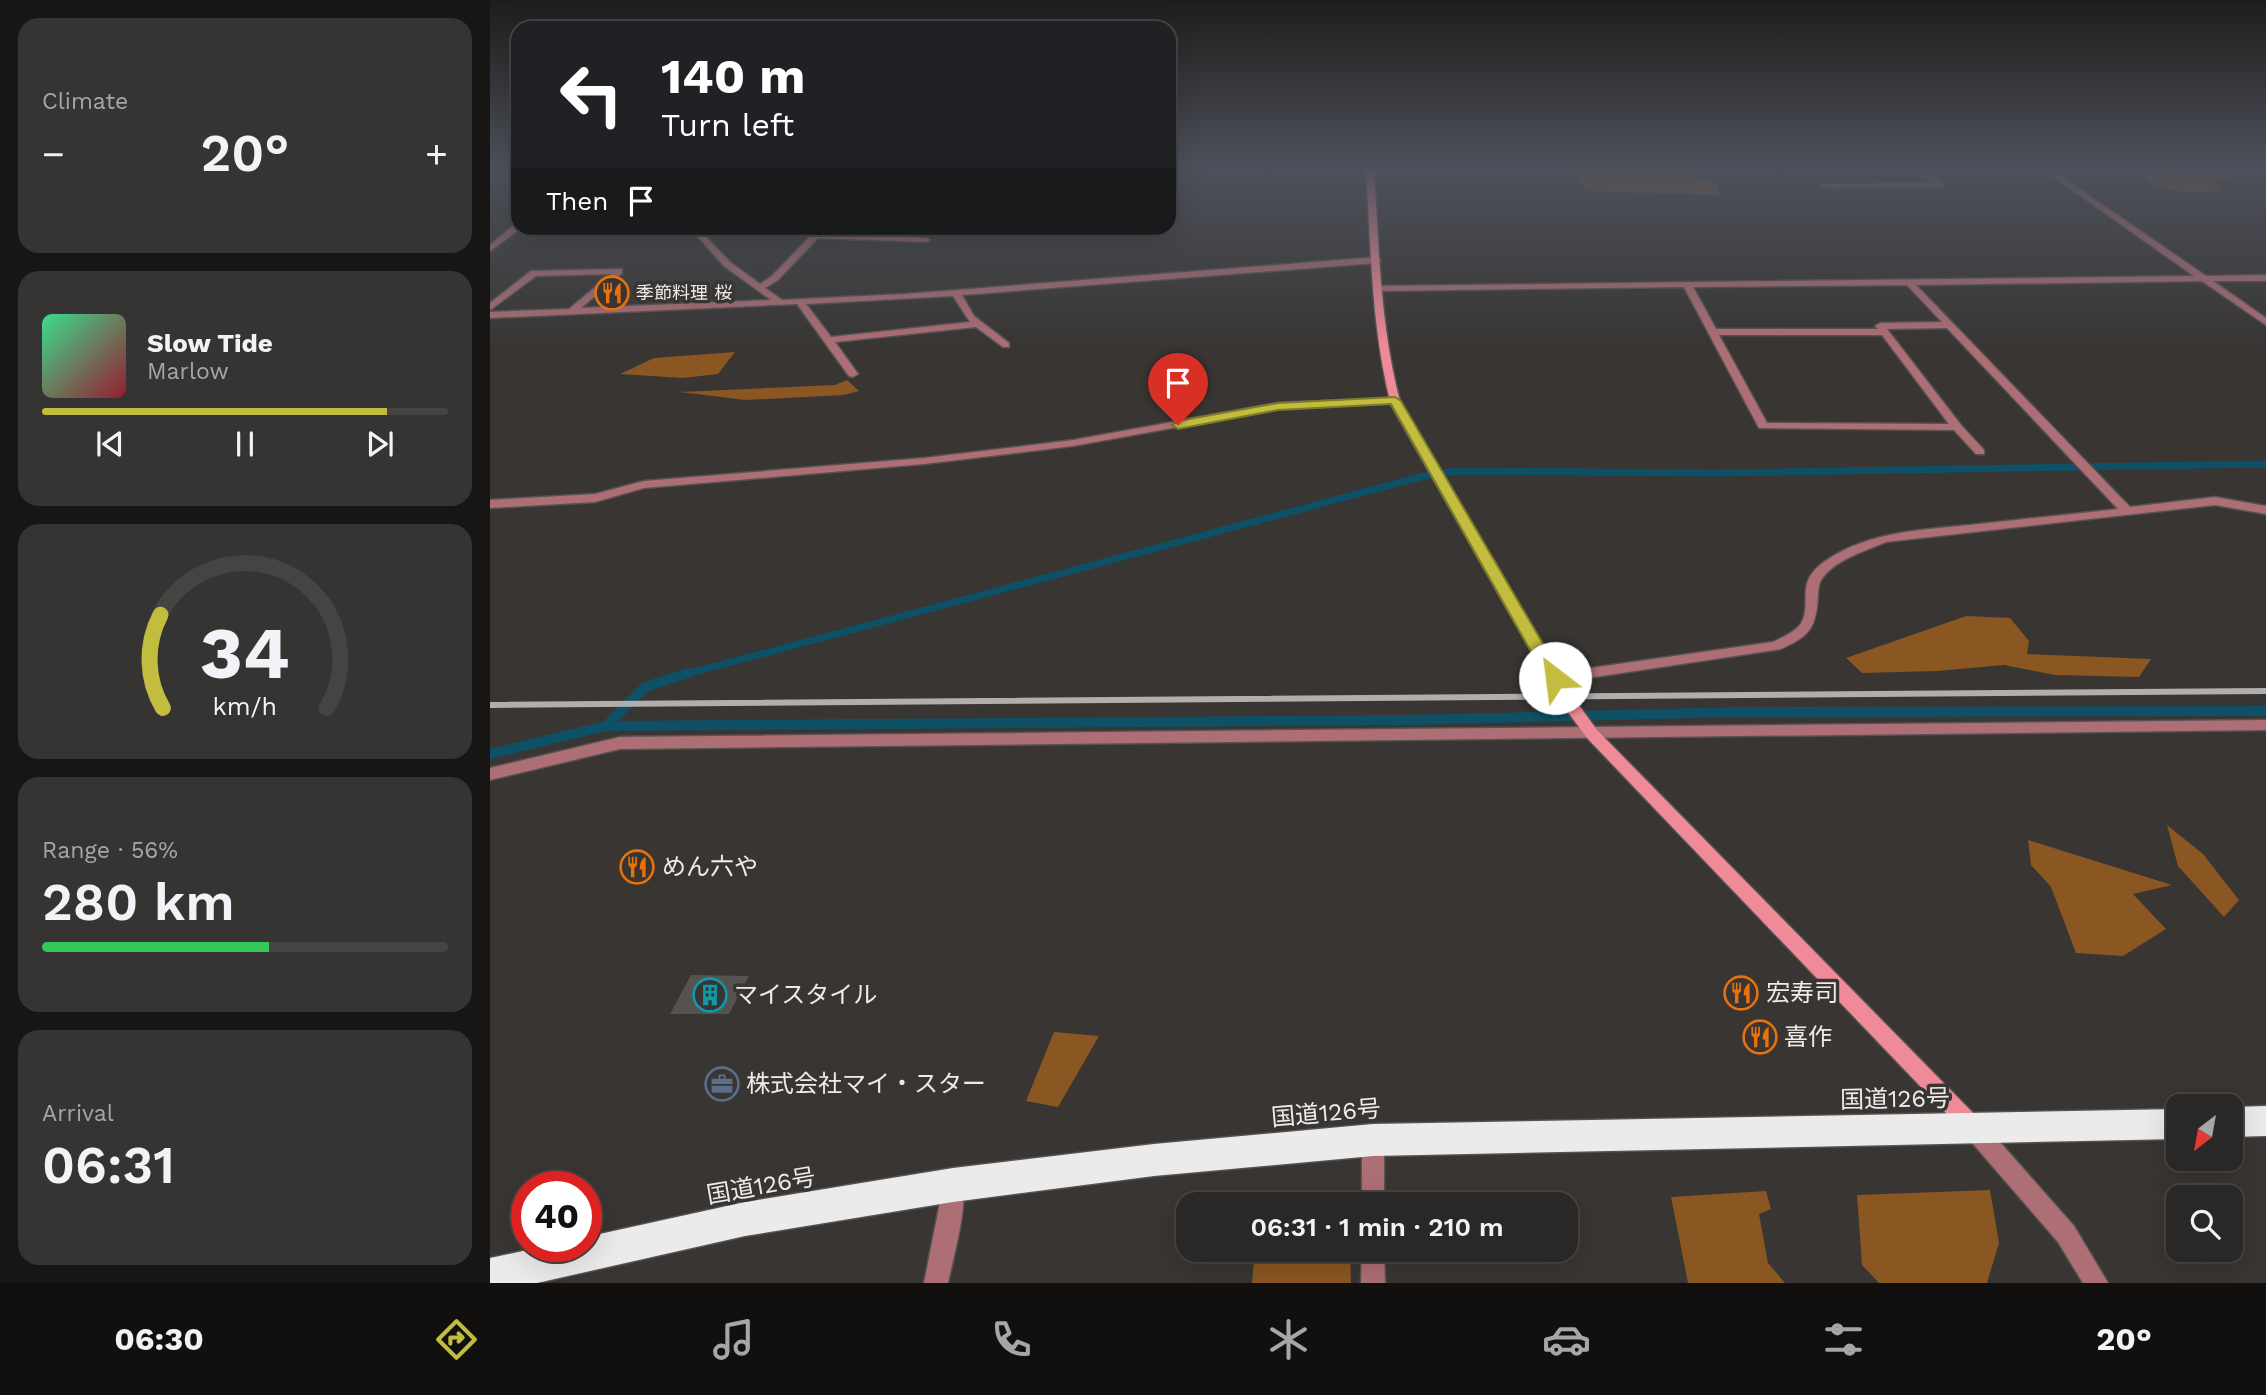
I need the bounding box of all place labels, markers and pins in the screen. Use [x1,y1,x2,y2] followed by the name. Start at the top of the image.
[593,274,631,312] restaurant icon: 季節料理 桜
[636,282,732,303] place label: 季節料理 桜
[1148,353,1208,425] pin
[618,848,656,886] restaurant icon: めん六や
[662,853,758,881] place label: めん六や
[1722,974,1760,1012] restaurant icon: 宏寿司
[691,976,729,1014] building icon: マイスタイル
[1766,979,1838,1007] place label: 宏寿司
[734,981,877,1009] place label: マイスタイル
[1741,1018,1779,1056] restaurant icon: 喜作
[1784,1023,1832,1051] place label: 喜作
[703,1065,741,1103] office icon: 株式会社マイ・スター
[746,1070,986,1098] place label: 株式会社マイ・スター

